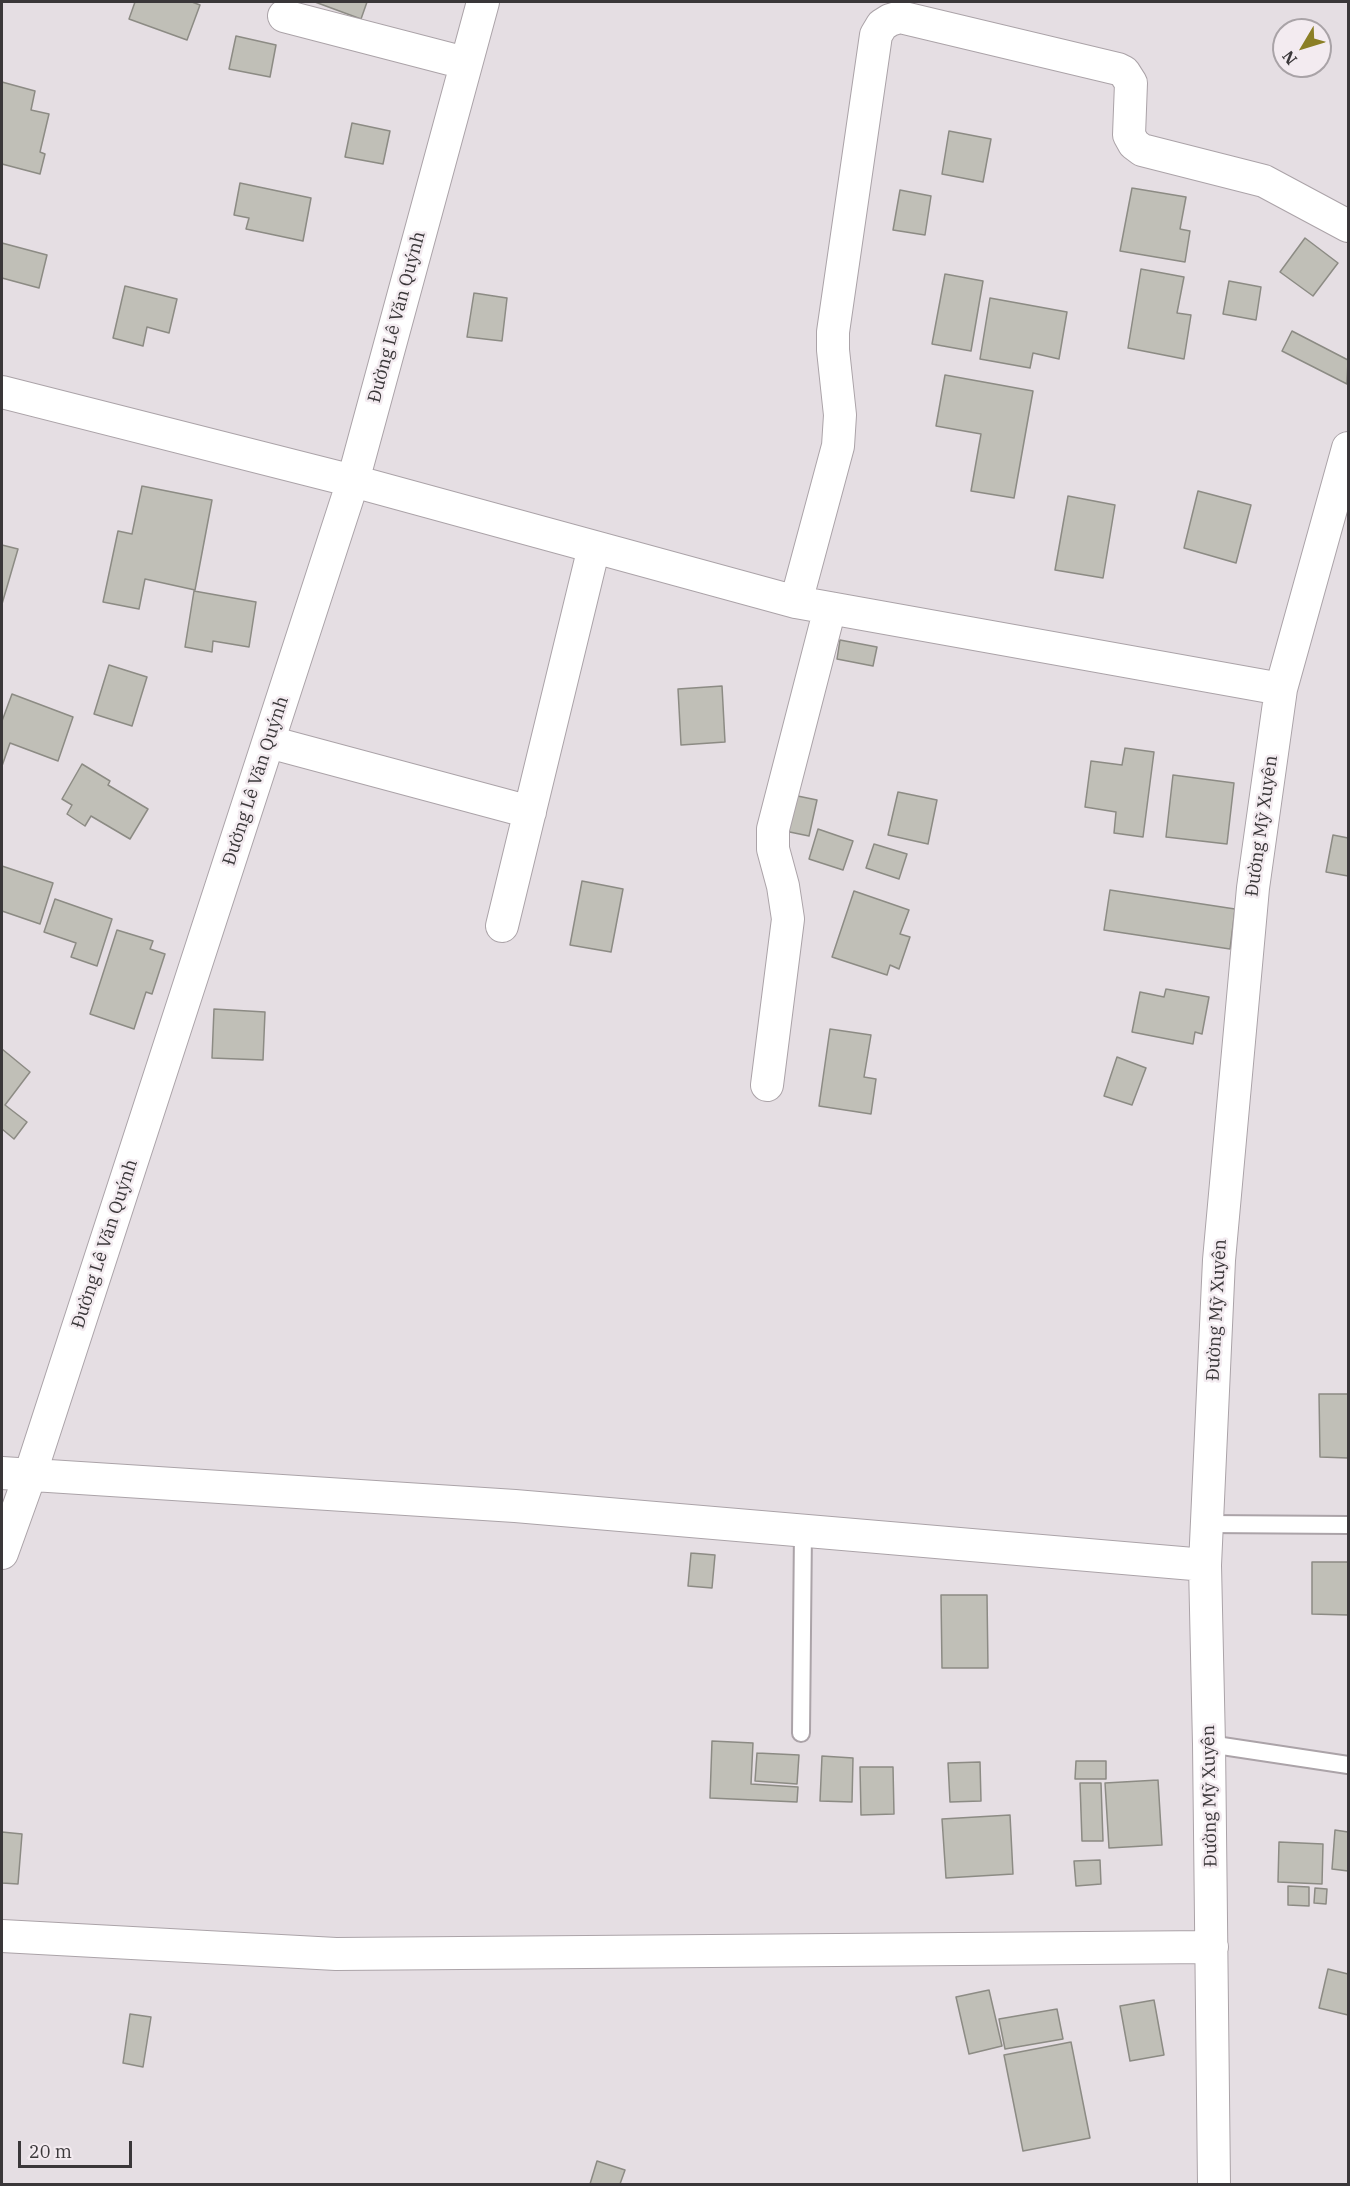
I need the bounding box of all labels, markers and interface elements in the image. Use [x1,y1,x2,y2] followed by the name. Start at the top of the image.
[1272,18,1332,78] north arrow
[1278,47,1301,69] text: N
[364,229,430,405] street label: Đường Lê Văn Quýnh
[218,694,294,868] street label: Đường Lê Văn Quýnh
[1241,754,1283,898] street label: Đường Mỹ Xuyên
[67,1157,143,1331] street label: Đường Lê Văn Quýnh
[1202,1238,1232,1382] street label: Đường Mỹ Xuyên
[1198,1725,1222,1867] street label: Đường Mỹ Xuyên
[21,2129,135,2167] scale bar
[29,2140,72,2163] text: 20 m

